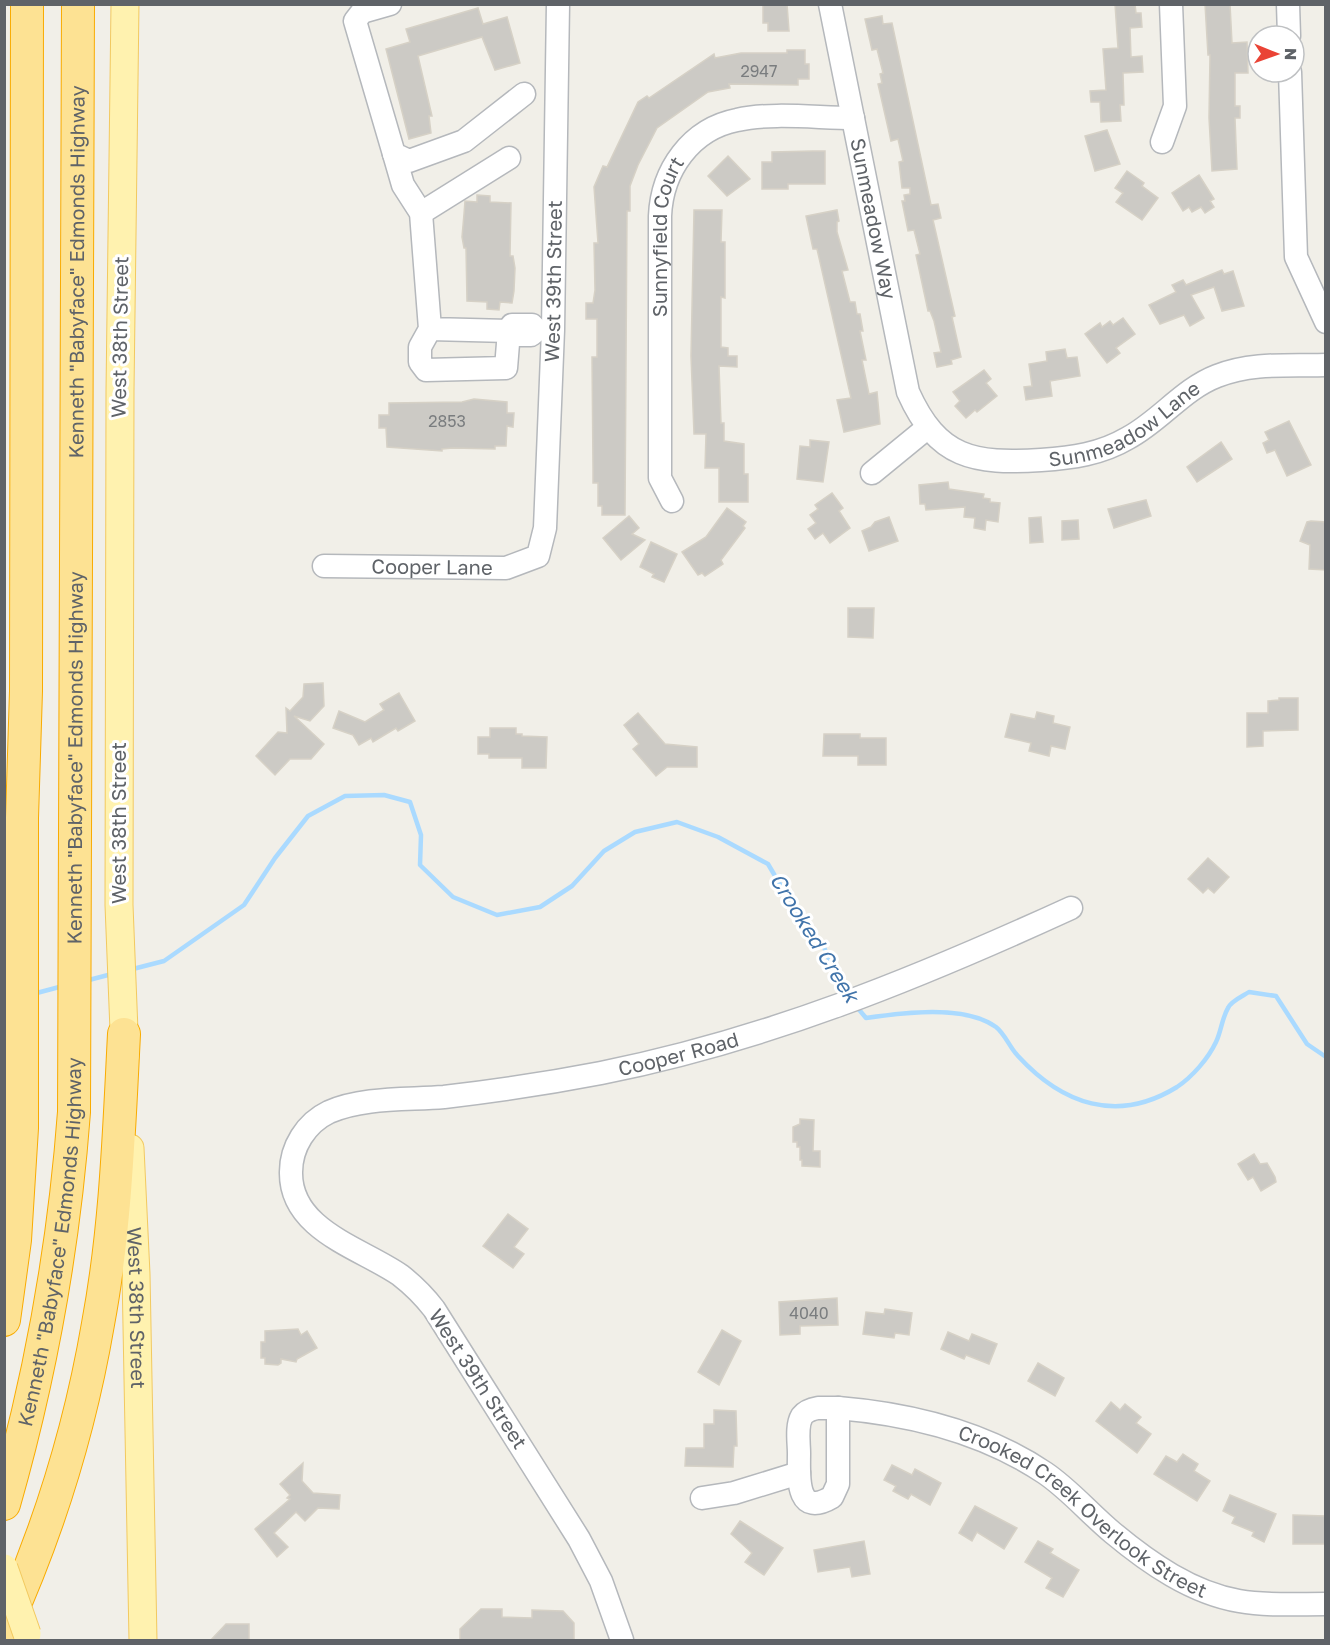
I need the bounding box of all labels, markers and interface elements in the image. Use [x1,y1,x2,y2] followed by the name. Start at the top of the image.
[1246,24,1306,84] north arrow
[1281,48,1301,61] text: N
[740,61,778,81] house number: 2947
[63,85,89,459] street label: Kenneth "Babyface" Edmonds Highway
[846,136,902,301] street label: Sunmeadow Way
[647,151,688,317] street label: Sunnyfield Court
[539,200,566,363] street label: West 39th Street
[106,256,132,418] street label: West 38th Street
[1047,375,1204,470] street label: Sunmeadow Lane
[428,411,466,431] house number: 2853
[371,554,493,579] street label: Cooper Lane
[62,571,87,945] street label: Kenneth "Babyface" Edmonds Highway
[106,742,130,904] street label: West 38th Street
[765,868,866,1009] water label: Crooked Creek
[616,1026,741,1080] street label: Cooper Road
[12,1057,85,1429] street label: Kenneth "Babyface" Edmonds Highway
[123,1226,151,1389] street label: West 38th Street
[789,1303,829,1323] house number: 4040
[425,1304,533,1453] street label: West 39th Street
[956,1419,1211,1602] street label: Crooked Creek Overlook Street

